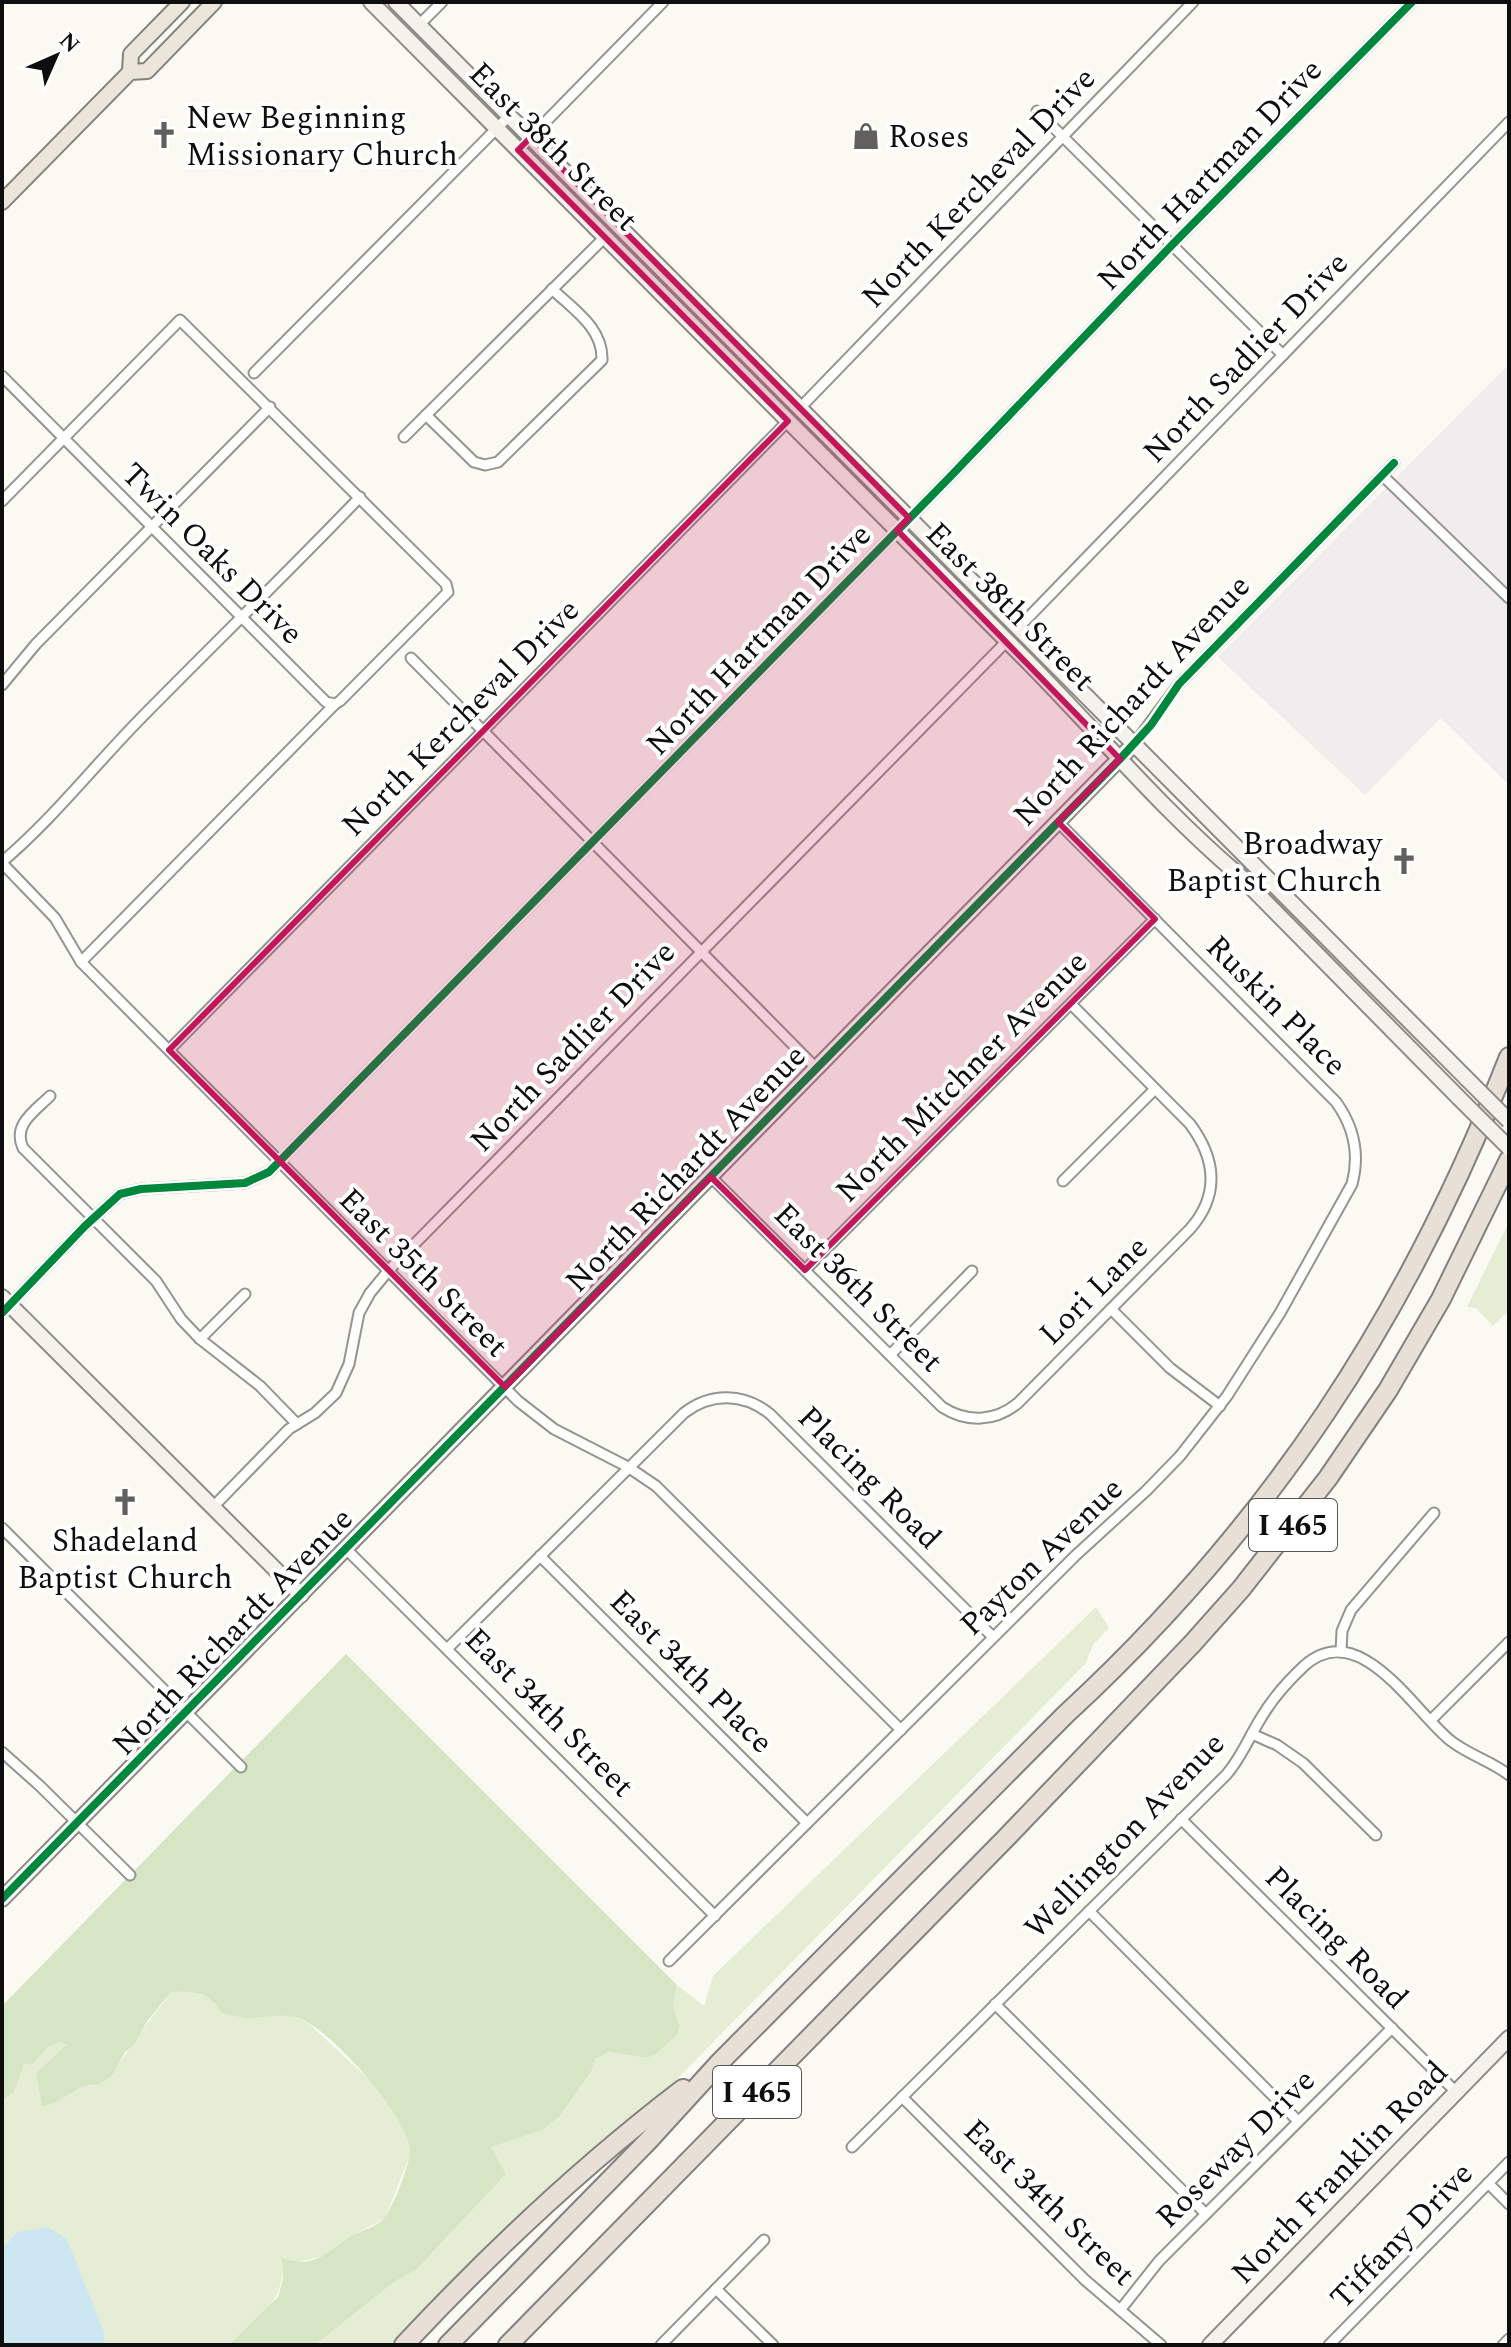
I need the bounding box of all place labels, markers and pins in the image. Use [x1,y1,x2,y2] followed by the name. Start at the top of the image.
[186,94,458,180] place label: New Beginning Missionary Church
[888,113,970,162] place label: Roses
[149,120,179,150] church icon: New Beginning Missionary Church
[851,121,881,151] shop icon: Roses
[1167,820,1384,906] place label: Broadway Baptist Church
[1389,846,1419,876] church icon: Broadway Baptist Church
[110,1487,140,1517] church icon: Shadeland Baptist Church
[17,1517,233,1603] place label: Shadeland Baptist Church

